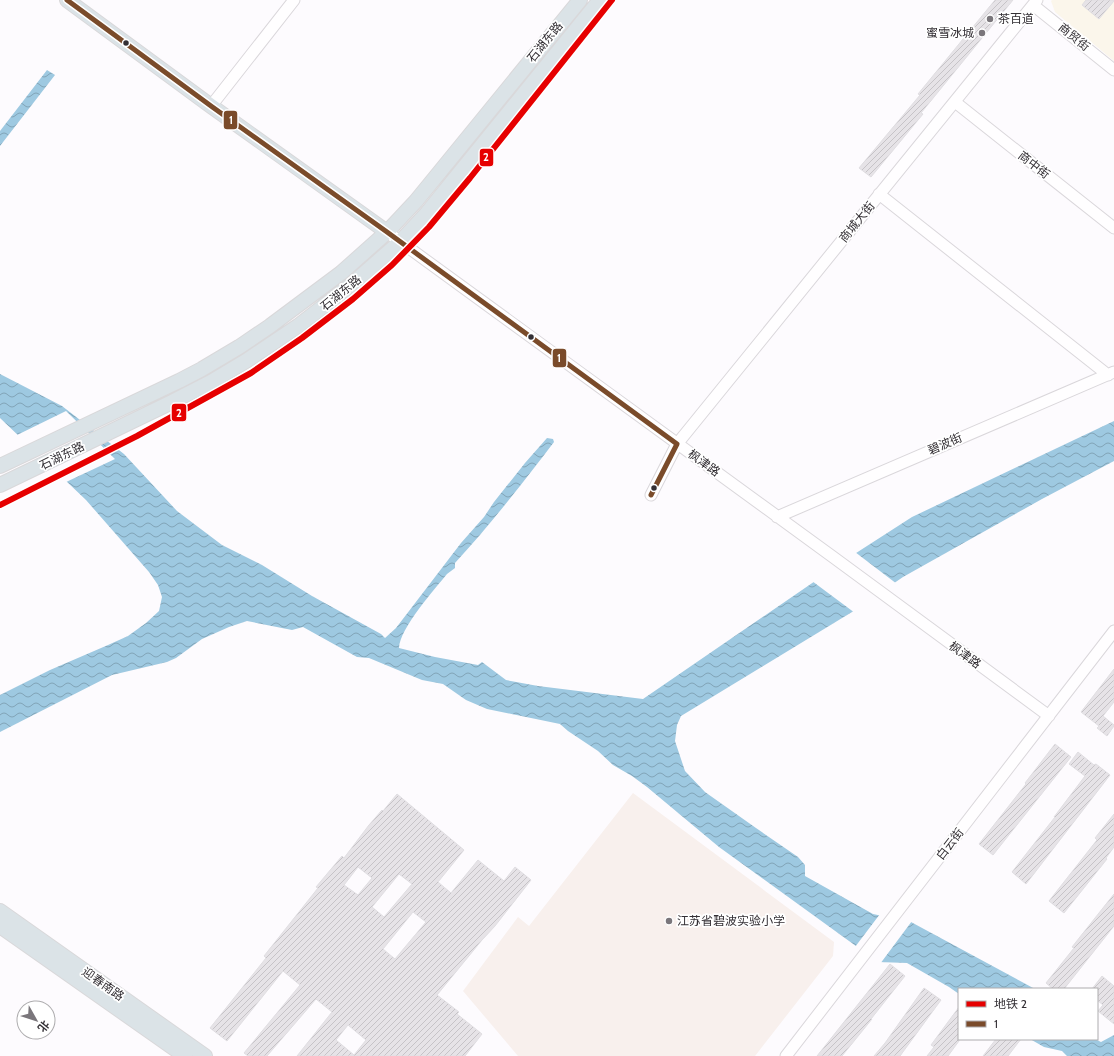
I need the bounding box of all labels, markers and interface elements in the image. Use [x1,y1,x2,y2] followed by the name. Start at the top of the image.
[998,11,1034,26] place label: 茶百道
[985,14,995,24] marker: 茶百道
[524,18,566,65] street label: 石湖东路
[1056,19,1093,54] street label: 商贸街
[926,25,974,40] place label: 蜜雪冰城
[977,28,987,38] marker: 蜜雪冰城
[121,38,131,48] unlabelled marker
[223,110,238,130] line badge: 1
[229,113,233,127] text: 1
[479,148,494,167] line badge: 2
[1016,148,1053,182] street label: 商中街
[483,150,489,164] text: 2
[836,198,878,245] street label: 商城大街
[317,272,364,314] street label: 石湖东路
[526,332,536,342] unlabelled marker
[552,348,567,368] line badge: 1
[557,351,561,365] text: 1
[171,403,187,422] line badge: 2
[176,406,182,420] text: 2
[925,430,964,457] street label: 碧波街
[37,438,87,473] street label: 石湖东路
[685,446,723,479] street label: 枫津路
[649,483,659,493] unlabelled marker
[946,638,984,671] street label: 枫津路
[933,825,967,862] street label: 白云街
[677,913,785,928] place label: 江苏省碧波实验小学
[664,916,674,926] marker: 江苏省碧波实验小学
[79,964,127,1004] street label: 迎春南路
[958,988,1098,1040] legend
[994,996,1027,1011] text: 地铁 2
[16,1000,56,1040] north arrow
[994,1016,998,1031] text: 1
[35,1018,53,1035] text: 北

